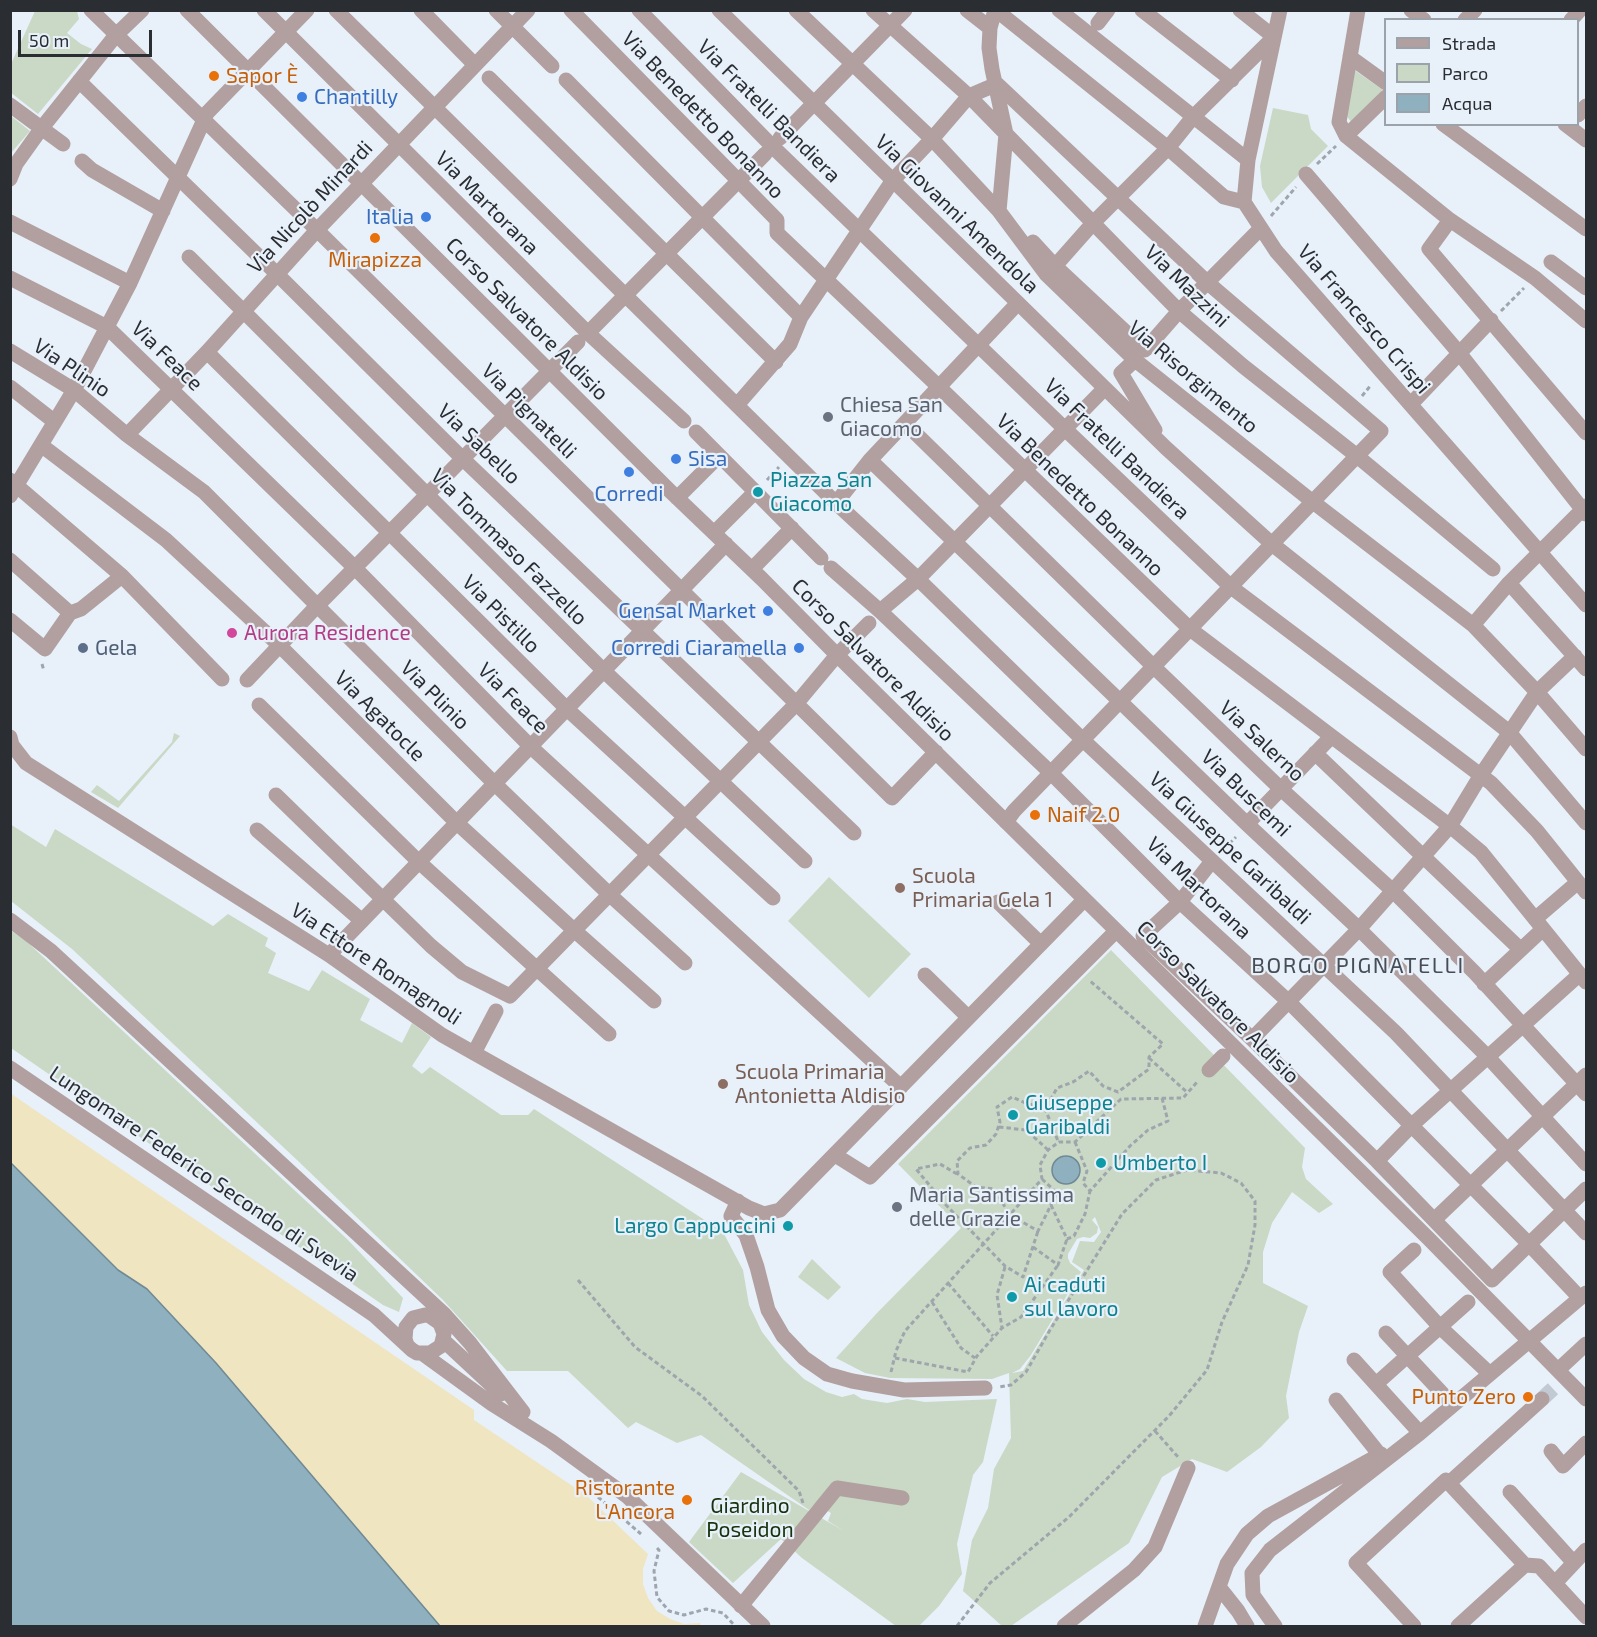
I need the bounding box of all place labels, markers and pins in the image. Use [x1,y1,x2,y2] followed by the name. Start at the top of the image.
[226,63,298,89] place label: Sapor È
[207,69,221,83] marker: Sapor È
[314,84,398,110] place label: Chantilly
[295,90,309,104] marker: Chantilly
[366,204,414,230] place label: Italia
[419,210,433,224] marker: Italia
[368,231,382,245] marker: Mirapizza
[328,247,422,273] place label: Mirapizza
[840,392,943,442] place label: Chiesa San Giacomo
[821,410,835,424] marker: Chiesa San Giacomo
[688,446,727,472] place label: Sisa
[669,452,683,466] marker: Sisa
[622,465,636,479] marker: Corredi
[770,467,872,517] place label: Piazza San Giacomo
[595,481,663,507] place label: Corredi
[751,485,765,499] marker: Piazza San Giacomo
[618,598,756,624] place label: Gensal Market
[761,604,775,618] marker: Gensal Market
[244,620,411,646] place label: Aurora Residence
[225,626,239,640] marker: Aurora Residence
[95,635,137,661] place label: Gela
[611,635,787,661] place label: Corredi Ciaramella
[76,641,90,655] marker: Gela
[792,641,806,655] marker: Corredi Ciaramella
[1047,802,1120,828] place label: Naif 2.0
[1028,808,1042,822] marker: Naif 2.0
[912,863,1053,913] place label: Scuola Primaria Gela 1
[893,881,907,895] marker: Scuola Primaria Gela 1
[735,1059,905,1109] place label: Scuola Primaria Antonietta Aldisio
[716,1077,730,1091] marker: Scuola Primaria Antonietta Aldisio
[1025,1090,1113,1140] place label: Giuseppe Garibaldi
[1006,1108,1020,1122] marker: Giuseppe Garibaldi
[1113,1150,1207,1176] place label: Umberto I
[1094,1156,1108,1170] marker: Umberto I
[909,1182,1074,1232] place label: Maria Santissima delle Grazie
[890,1200,904,1214] marker: Maria Santissima delle Grazie
[614,1213,776,1239] place label: Largo Cappuccini
[781,1219,795,1233] marker: Largo Cappuccini
[1024,1272,1118,1322] place label: Ai caduti sul lavoro
[1005,1290,1019,1304] marker: Ai caduti sul lavoro
[1412,1384,1516,1410] place label: Punto Zero
[1521,1390,1535,1404] marker: Punto Zero
[575,1475,675,1525] place label: Ristorante L'Ancora
[680,1493,694,1507] marker: Ristorante L'Ancora

